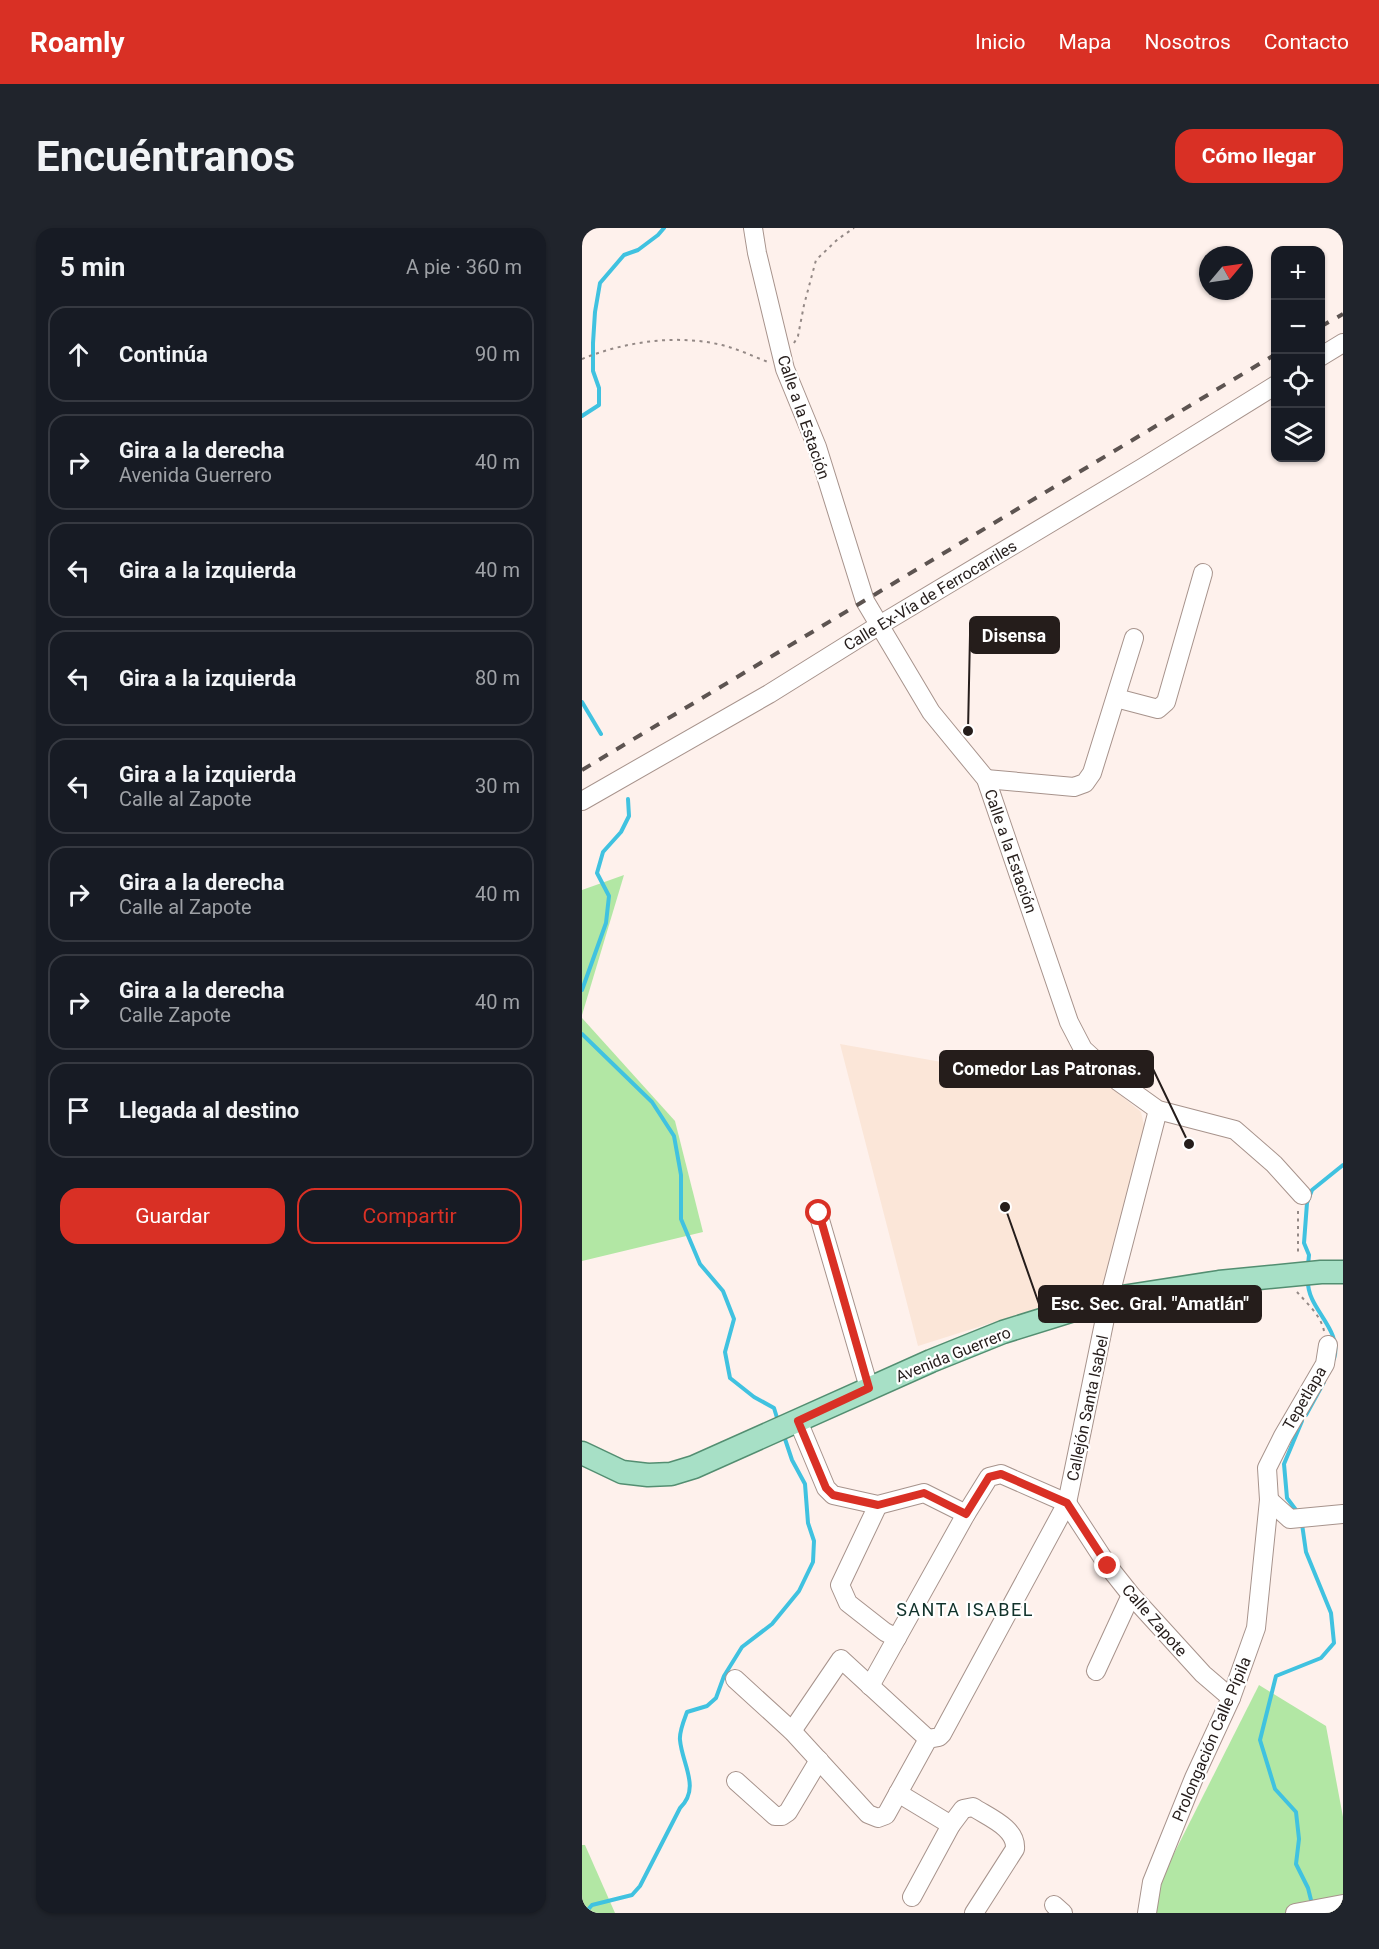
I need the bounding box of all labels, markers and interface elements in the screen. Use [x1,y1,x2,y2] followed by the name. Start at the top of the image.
[30,26,125,59] text: Roamly
[975,30,1025,54] text: Inicio
[1058,30,1111,54] text: Mapa
[1144,30,1231,54] text: Nosotros
[1264,30,1349,54] text: Contacto
[1175,129,1343,183] button: Cómo llegar
[36,132,295,181] text: Encuéntranos
[1199,246,1253,300] north arrow
[1271,246,1325,462] map controls
[1271,246,1325,300] button: +
[60,252,125,282] text: 5 min
[406,255,522,279] text: A pie · 360 m
[1271,300,1325,354] button: −
[62,338,95,371] icon: ahead
[119,342,208,367] text: Continúa
[475,342,520,366] text: 90 m
[773,353,834,482] street label: Calle a la Estación
[1271,354,1325,408] button: locate
[1271,408,1325,462] button: layers
[119,438,285,463] text: Gira a la derecha
[62,446,95,479] icon: right
[475,450,520,474] text: 40 m
[119,463,272,487] text: Avenida Guerrero
[840,536,1020,655] street label: Calle Ex-Vía de Ferrocarriles
[62,554,95,587] icon: left
[119,558,296,583] text: Gira a la izquierda
[475,558,520,582] text: 40 m
[970,617,1059,653] callout: Disensa
[982,625,1047,646] text: Disensa
[62,662,95,695] icon: left
[119,666,296,691] text: Gira a la izquierda
[475,666,520,690] text: 80 m
[119,762,296,787] text: Gira a la izquierda
[62,770,95,803] icon: left
[475,774,520,798] text: 30 m
[119,787,252,811] text: Calle al Zapote
[980,787,1041,916] street label: Calle a la Estación
[119,870,285,895] text: Gira a la derecha
[62,878,95,911] icon: right
[475,882,520,906] text: 40 m
[119,895,252,919] text: Calle al Zapote
[119,978,285,1003] text: Gira a la derecha
[62,986,95,1019] icon: right
[475,990,520,1014] text: 40 m
[119,1003,231,1027] text: Calle Zapote
[940,1051,1153,1087] callout: Comedor Las Patronas.
[952,1058,1142,1079] text: Comedor Las Patronas.
[62,1094,95,1127] icon: arrive
[119,1098,299,1123] text: Llegada al destino
[60,1188,285,1244] button: Guardar
[297,1188,522,1244] button: Compartir
[805,1199,831,1225] route start
[1039,1286,1261,1322] callout: Esc. Sec. Gral. "Amatlán"
[1051,1293,1249,1314] text: Esc. Sec. Gral. "Amatlán"
[893,1323,1013,1386] street label: Avenida Guerrero
[1063,1333,1112,1483] street label: Callejón Santa Isabel
[1279,1363,1330,1433] street label: Tepetlapa
[1094,1552,1120,1578] route end
[1118,1580,1191,1660] street label: Calle Zapote
[896,1599,1034,1620] district label: SANTA ISABEL
[1168,1654,1255,1824] street label: Prolongación Calle Pípila

